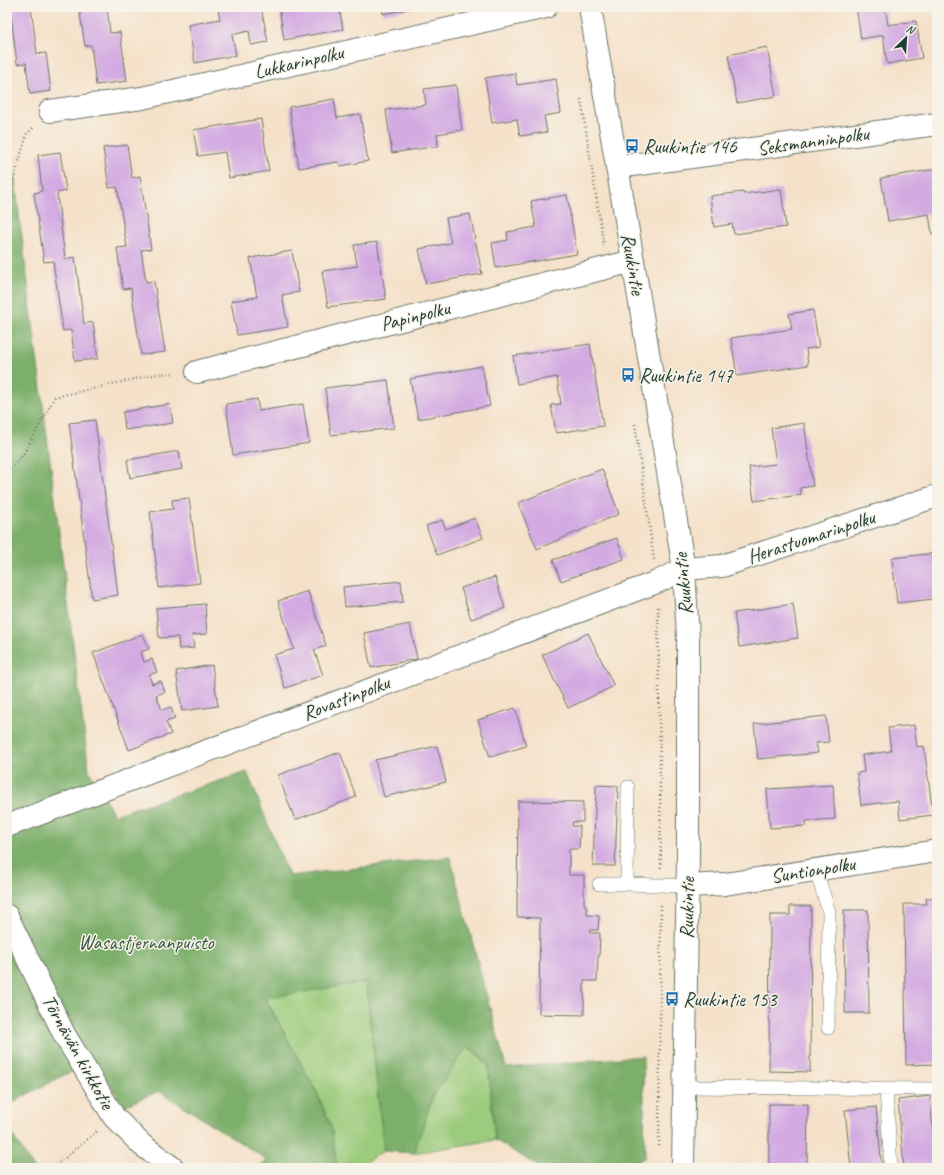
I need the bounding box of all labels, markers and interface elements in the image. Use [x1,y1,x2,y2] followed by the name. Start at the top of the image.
[886,18,926,58] north arrow
[904,21,918,38] text: N
[252,39,347,84] street label: Lukkarinpolku
[756,121,872,161] street label: Seksmanninpolku
[643,134,738,159] place label: Ruukintie 146
[624,138,640,154] bus stop icon: Ruukintie 146
[615,231,651,298] street label: Ruukintie
[378,295,454,337] street label: Papinpolku
[639,363,734,388] place label: Ruukintie 147
[620,367,636,383] bus stop icon: Ruukintie 147
[744,504,880,569] street label: Herastuomarinpolku
[668,551,698,616] street label: Ruukintie
[299,669,395,726] street label: Rovastinpolku
[769,851,858,889] street label: Suntionpolku
[674,875,700,939] street label: Ruukintie
[78,930,215,955] park label: Wasastjernanpuisto
[683,987,779,1012] place label: Ruukintie 153
[36,990,120,1115] street label: Törnävän kirkkotie
[664,991,680,1007] bus stop icon: Ruukintie 153

